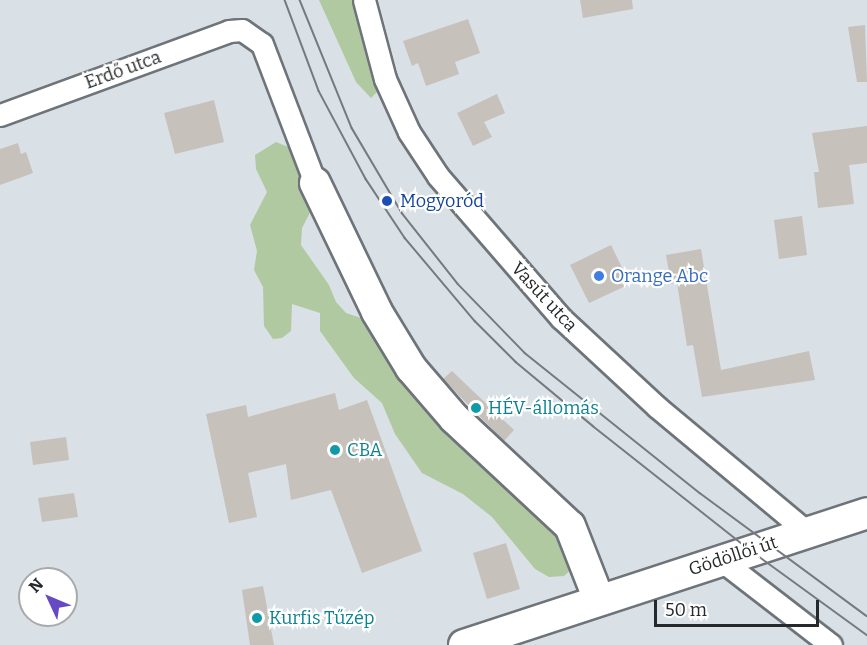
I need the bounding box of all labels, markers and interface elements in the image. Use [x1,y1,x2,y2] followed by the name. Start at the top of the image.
[82,46,164,94] street label: Erdő utca
[400,190,484,212] place label: Mogyoród
[378,192,396,210] marker: Mogyoród
[506,258,582,336] street label: Vasút utca
[611,265,708,287] place label: Orange Abc
[592,269,606,283] marker: Orange Abc
[488,397,599,419] place label: HÉV-állomás
[469,401,483,415] marker: HÉV-állomás
[347,439,382,461] place label: CBA
[328,443,342,457] marker: CBA
[686,532,780,580] street label: Gödöllői út
[18,567,78,627] north arrow
[25,574,47,597] text: N
[657,588,822,626] scale bar
[665,599,707,621] text: 50 m
[269,607,374,629] place label: Kurfis Tűzép
[250,611,264,625] marker: Kurfis Tűzép

